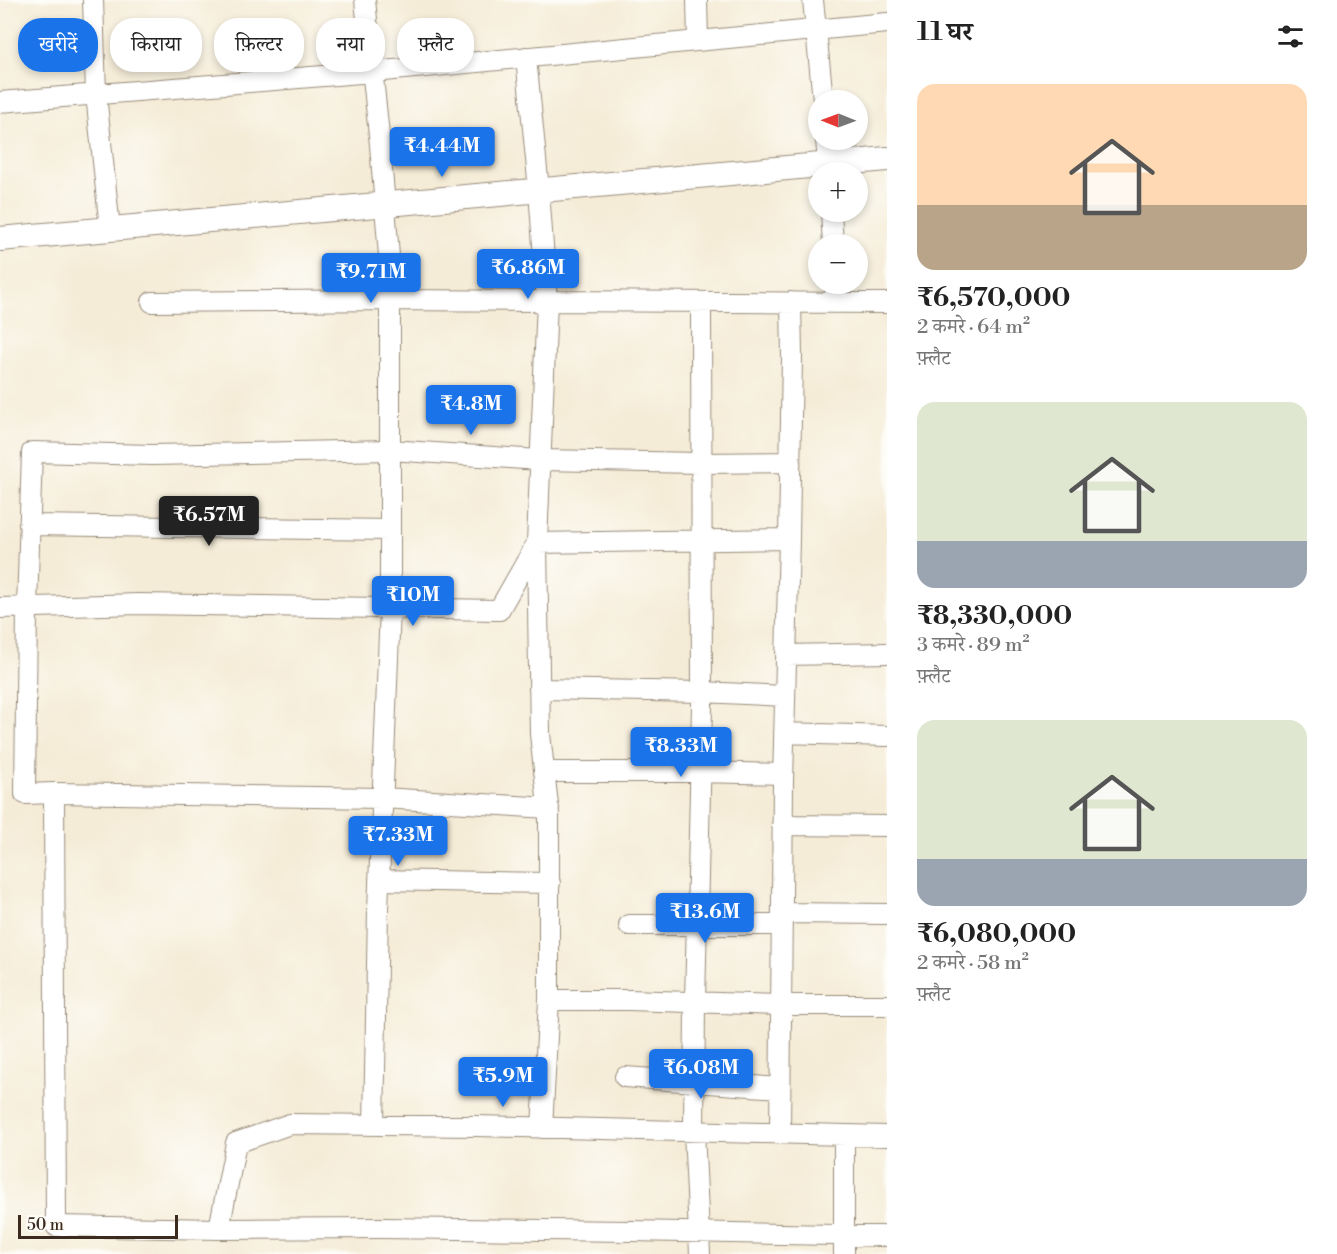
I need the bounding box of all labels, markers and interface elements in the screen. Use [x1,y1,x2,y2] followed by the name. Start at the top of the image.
[917,16,973,48] text: 11 घर
[18,18,98,72] chip: खरीदें
[110,18,202,72] chip: किराया
[214,18,304,72] chip: फ़िल्टर
[316,18,385,72] chip: नया
[397,18,474,72] chip: फ़्लैट
[1274,20,1307,53] icon: filters
[808,90,868,150] north arrow
[808,90,868,294] map controls
[1058,123,1166,231] icon: home
[393,127,491,178] pin: ₹4.44M
[404,134,480,159] text: ₹4.44M
[808,162,868,222] button: +
[808,234,868,294] button: −
[479,249,577,300] pin: ₹6.86M
[322,253,420,304] pin: ₹9.71M
[491,256,565,281] text: ₹6.86M
[336,260,406,285] text: ₹9.71M
[917,282,1071,314] text: ₹6,570,000
[917,315,1030,340] text: 2 कमरे · 64 m²
[917,347,950,372] text: फ़्लैट
[429,385,513,436] pin: ₹4.8M
[440,392,502,417] text: ₹4.8M
[1058,441,1166,549] icon: home
[160,496,258,547] pin: ₹6.57M
[173,503,245,528] text: ₹6.57M
[377,576,449,627] pin: ₹10M
[386,583,440,608] text: ₹10M
[917,600,1072,632] text: ₹8,330,000
[917,633,1030,658] text: 3 कमरे · 89 m²
[917,665,950,690] text: फ़्लैट
[632,727,730,778] pin: ₹8.33M
[645,734,717,759] text: ₹8.33M
[1058,759,1166,867] icon: home
[349,816,447,867] pin: ₹7.33M
[362,823,434,848] text: ₹7.33M
[656,893,754,944] pin: ₹13.6M
[670,900,740,925] text: ₹13.6M
[917,918,1076,950] text: ₹6,080,000
[917,951,1029,976] text: 2 कमरे · 58 m²
[917,983,950,1008] text: फ़्लैट
[652,1049,750,1100] pin: ₹6.08M
[663,1056,739,1081] text: ₹6.08M
[461,1057,545,1108] pin: ₹5.9M
[472,1064,534,1089] text: ₹5.9M
[18,1212,178,1240] scale bar
[27,1215,64,1235] text: 50 m

